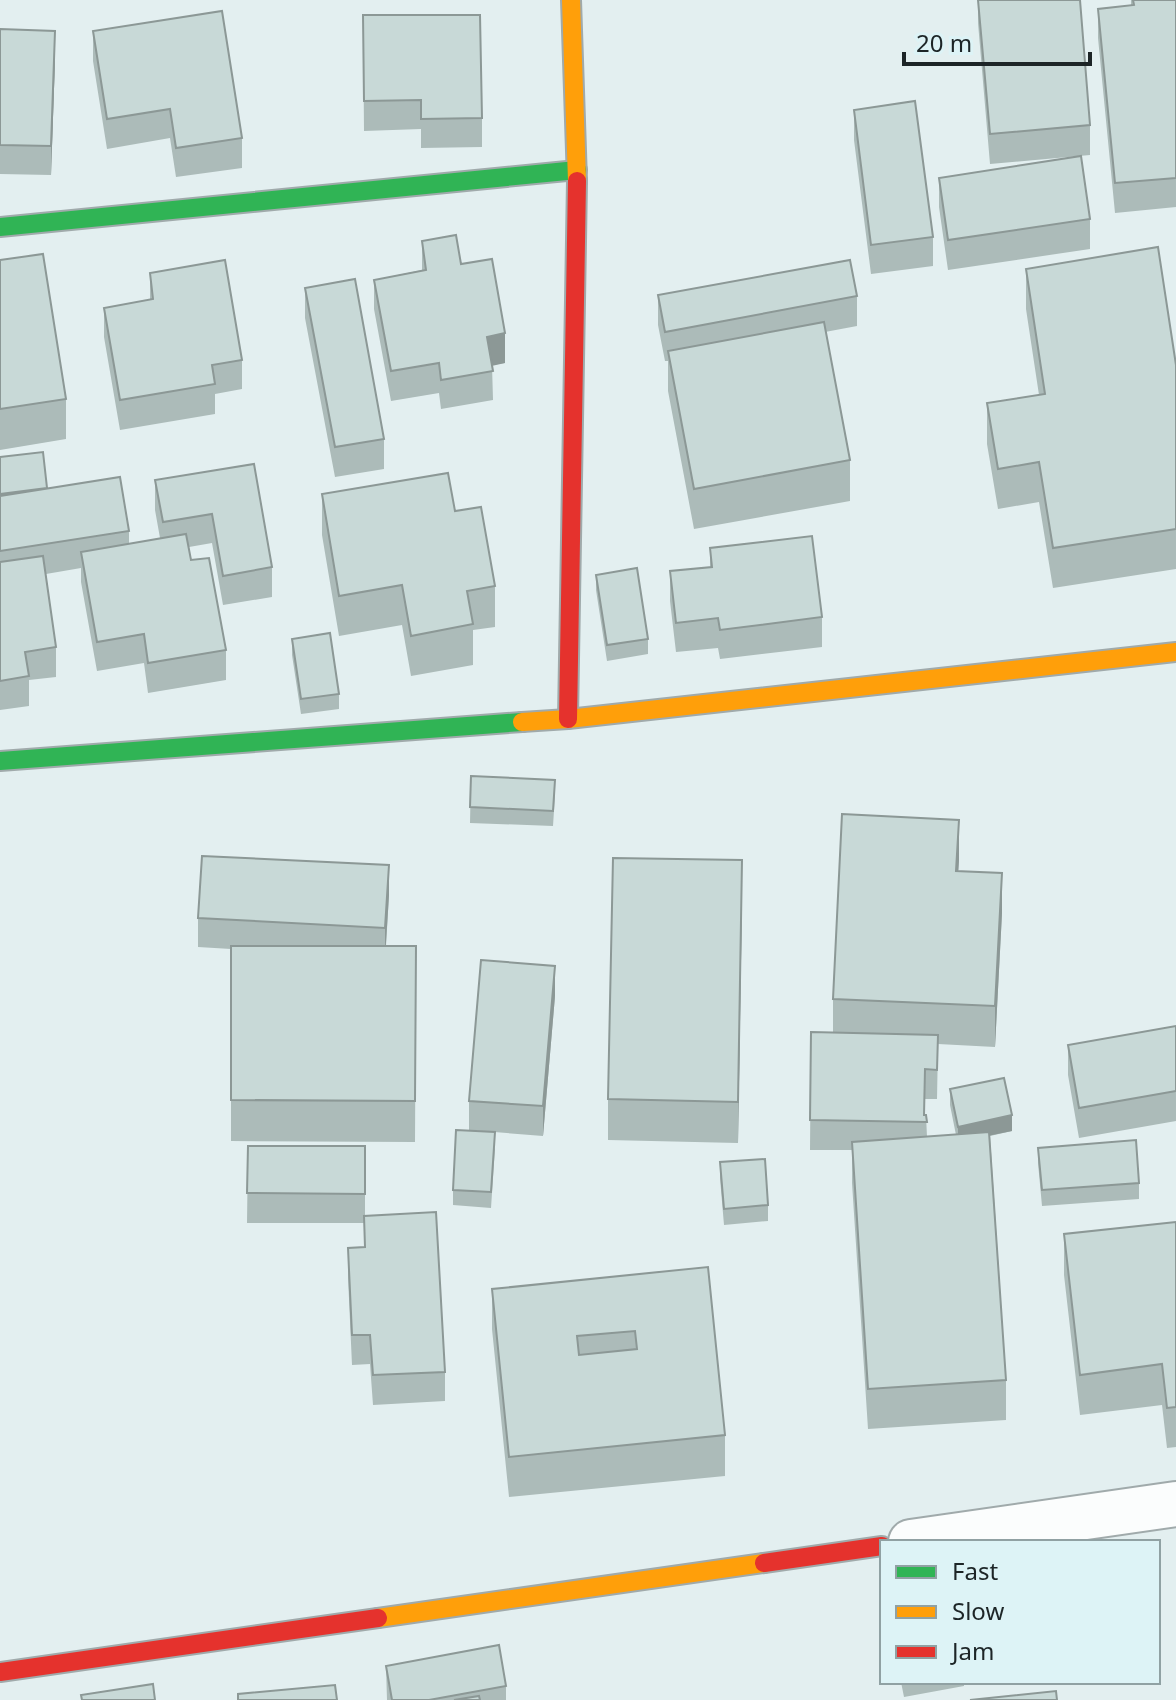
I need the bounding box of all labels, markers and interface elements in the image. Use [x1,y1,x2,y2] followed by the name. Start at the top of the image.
[904,16,1090,66] scale bar
[916,26,972,59] text: 20 m
[880,1540,1160,1684] legend
[952,1554,998,1587] text: Fast
[952,1594,1004,1627] text: Slow
[950,1634,994,1667] text: Jam

